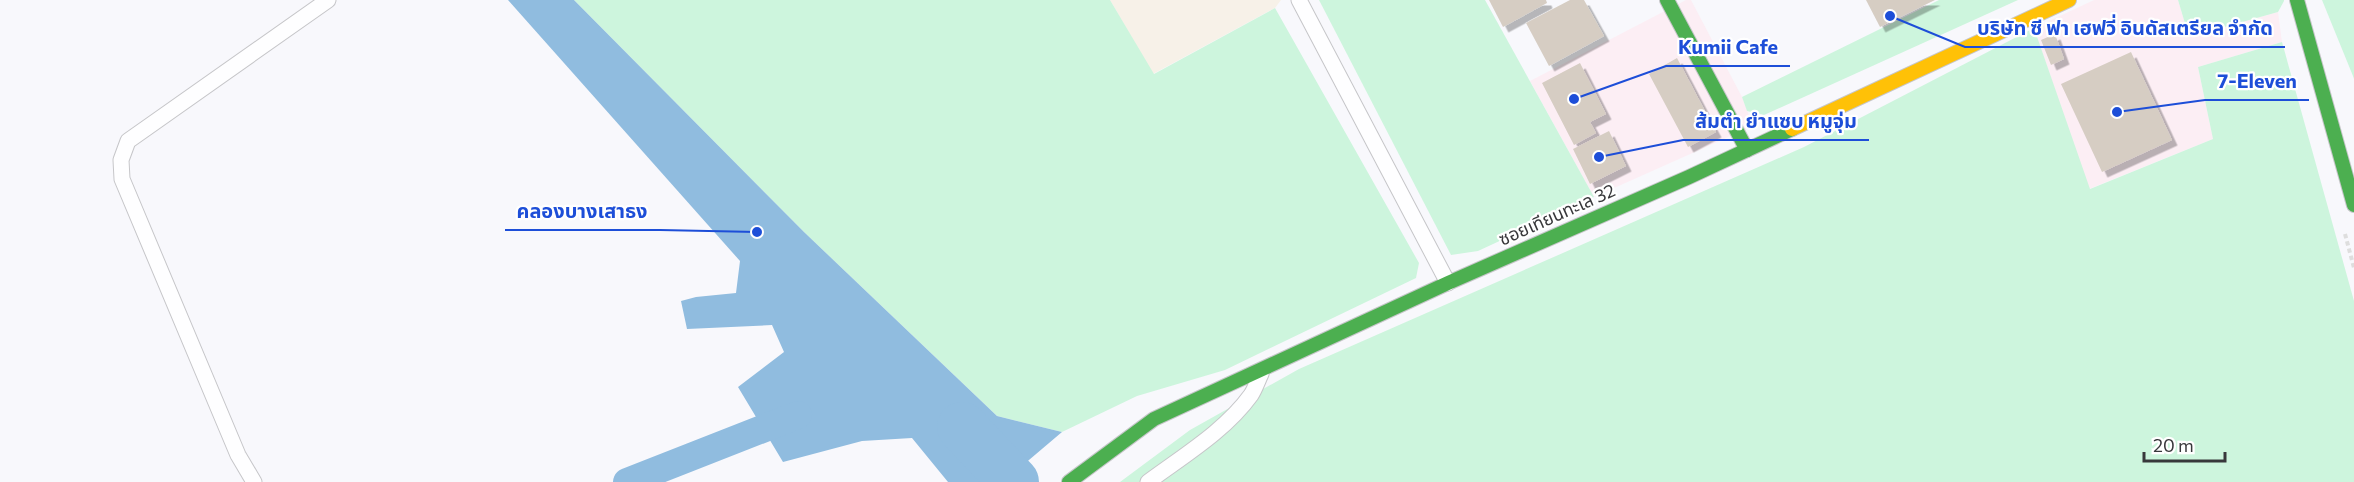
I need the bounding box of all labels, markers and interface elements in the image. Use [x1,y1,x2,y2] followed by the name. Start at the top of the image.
[1965,9,2285,47] callout: บริษัท ซี ฟา เฮฟวี่ อินดัสเตรียล จำกัด
[1977,14,2273,39] text: บริษัท ซี ฟา เฮฟวี่ อินดัสเตรียล จำกัด
[1666,28,1790,66] callout: Kumii Cafe
[1678,34,1778,58] text: Kumii Cafe
[2205,62,2309,100] callout: 7-Eleven
[2217,68,2297,92] text: 7-Eleven
[1683,102,1869,140] callout: ส้มตำ ยำแซบ หมูจุ่ม
[1695,108,1857,133] text: ส้มตำ ยำแซบ หมูจุ่ม
[1495,179,1618,250] street label: ซอยเทียนทะเล 32
[505,192,660,230] callout: คลองบางเสาธง
[516,198,648,222] text: คลองบางเสาธง
[2144,425,2225,463] scale bar
[2153,434,2194,456] text: 20 m

